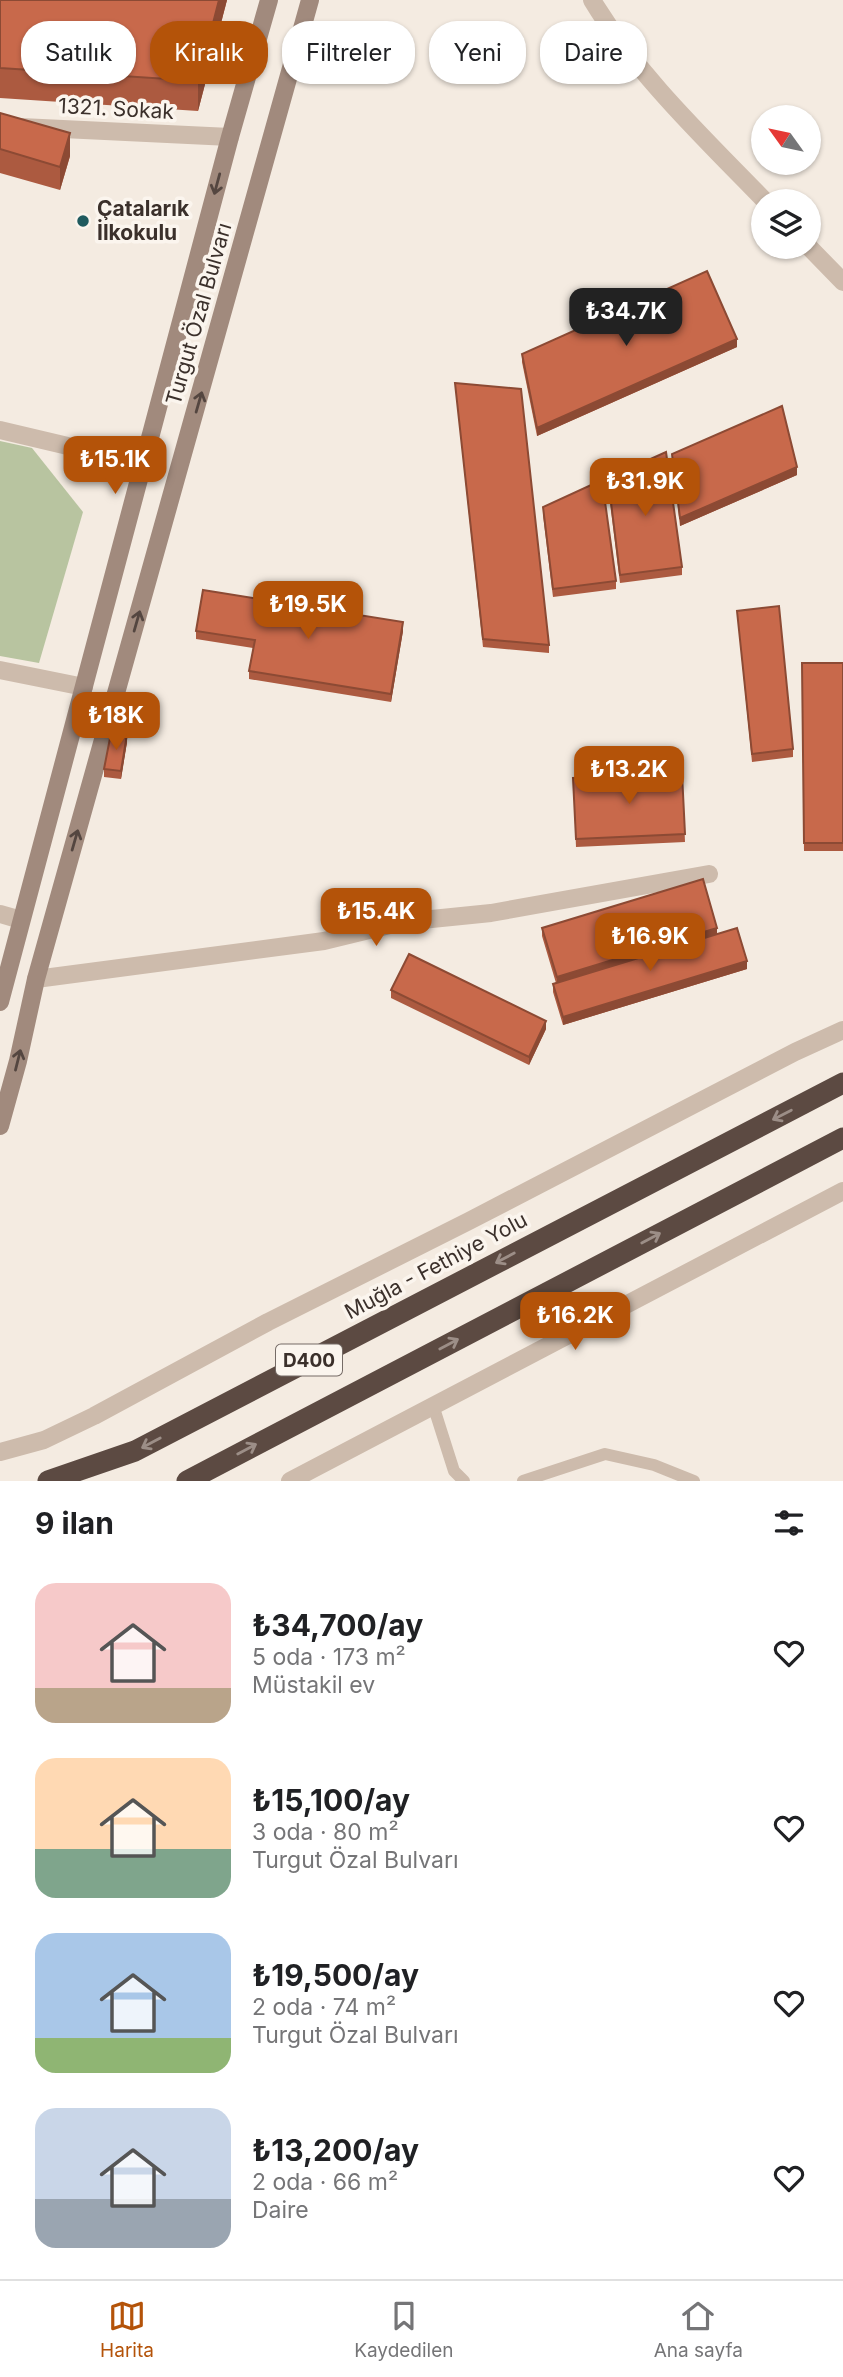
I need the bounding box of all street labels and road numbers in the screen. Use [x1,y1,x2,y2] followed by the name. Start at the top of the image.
[58,93,175,124] street label: 1321. Sokak
[161,220,237,408] street label: Turgut Özal Bulvarı
[340,1207,531,1324] street label: Muğla - Fethiye Yolu
[276,1344,342,1376] road number: D400

